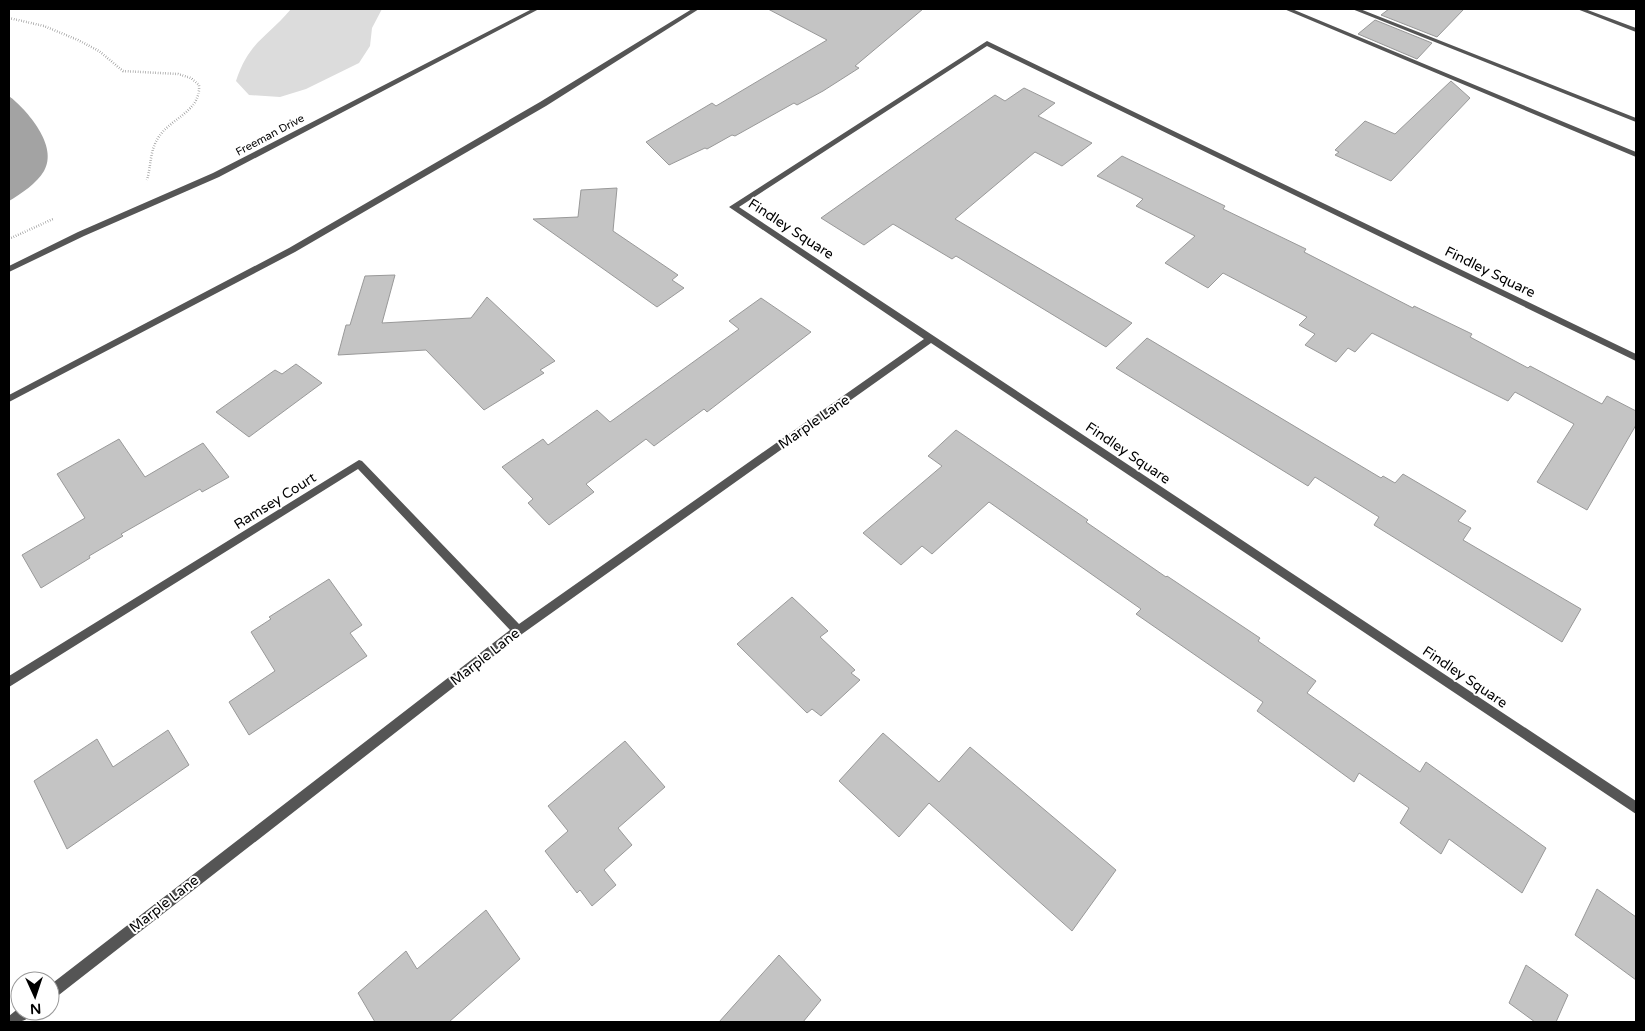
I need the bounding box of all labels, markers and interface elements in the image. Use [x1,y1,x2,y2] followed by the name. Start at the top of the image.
[233,111,307,159] street label: Freeman Drive
[745,195,837,263] street label: Findley Square
[1442,243,1538,301] street label: Findley Square
[775,391,853,453] street label: Marple Lane
[1082,418,1174,488] street label: Findley Square
[231,469,320,533] street label: Ramsey Court
[447,625,523,689] street label: Marple Lane
[1419,642,1511,712] street label: Findley Square
[126,872,202,936] street label: Marple Lane
[10,971,60,1021] north arrow
[30,1000,42,1017] text: N

